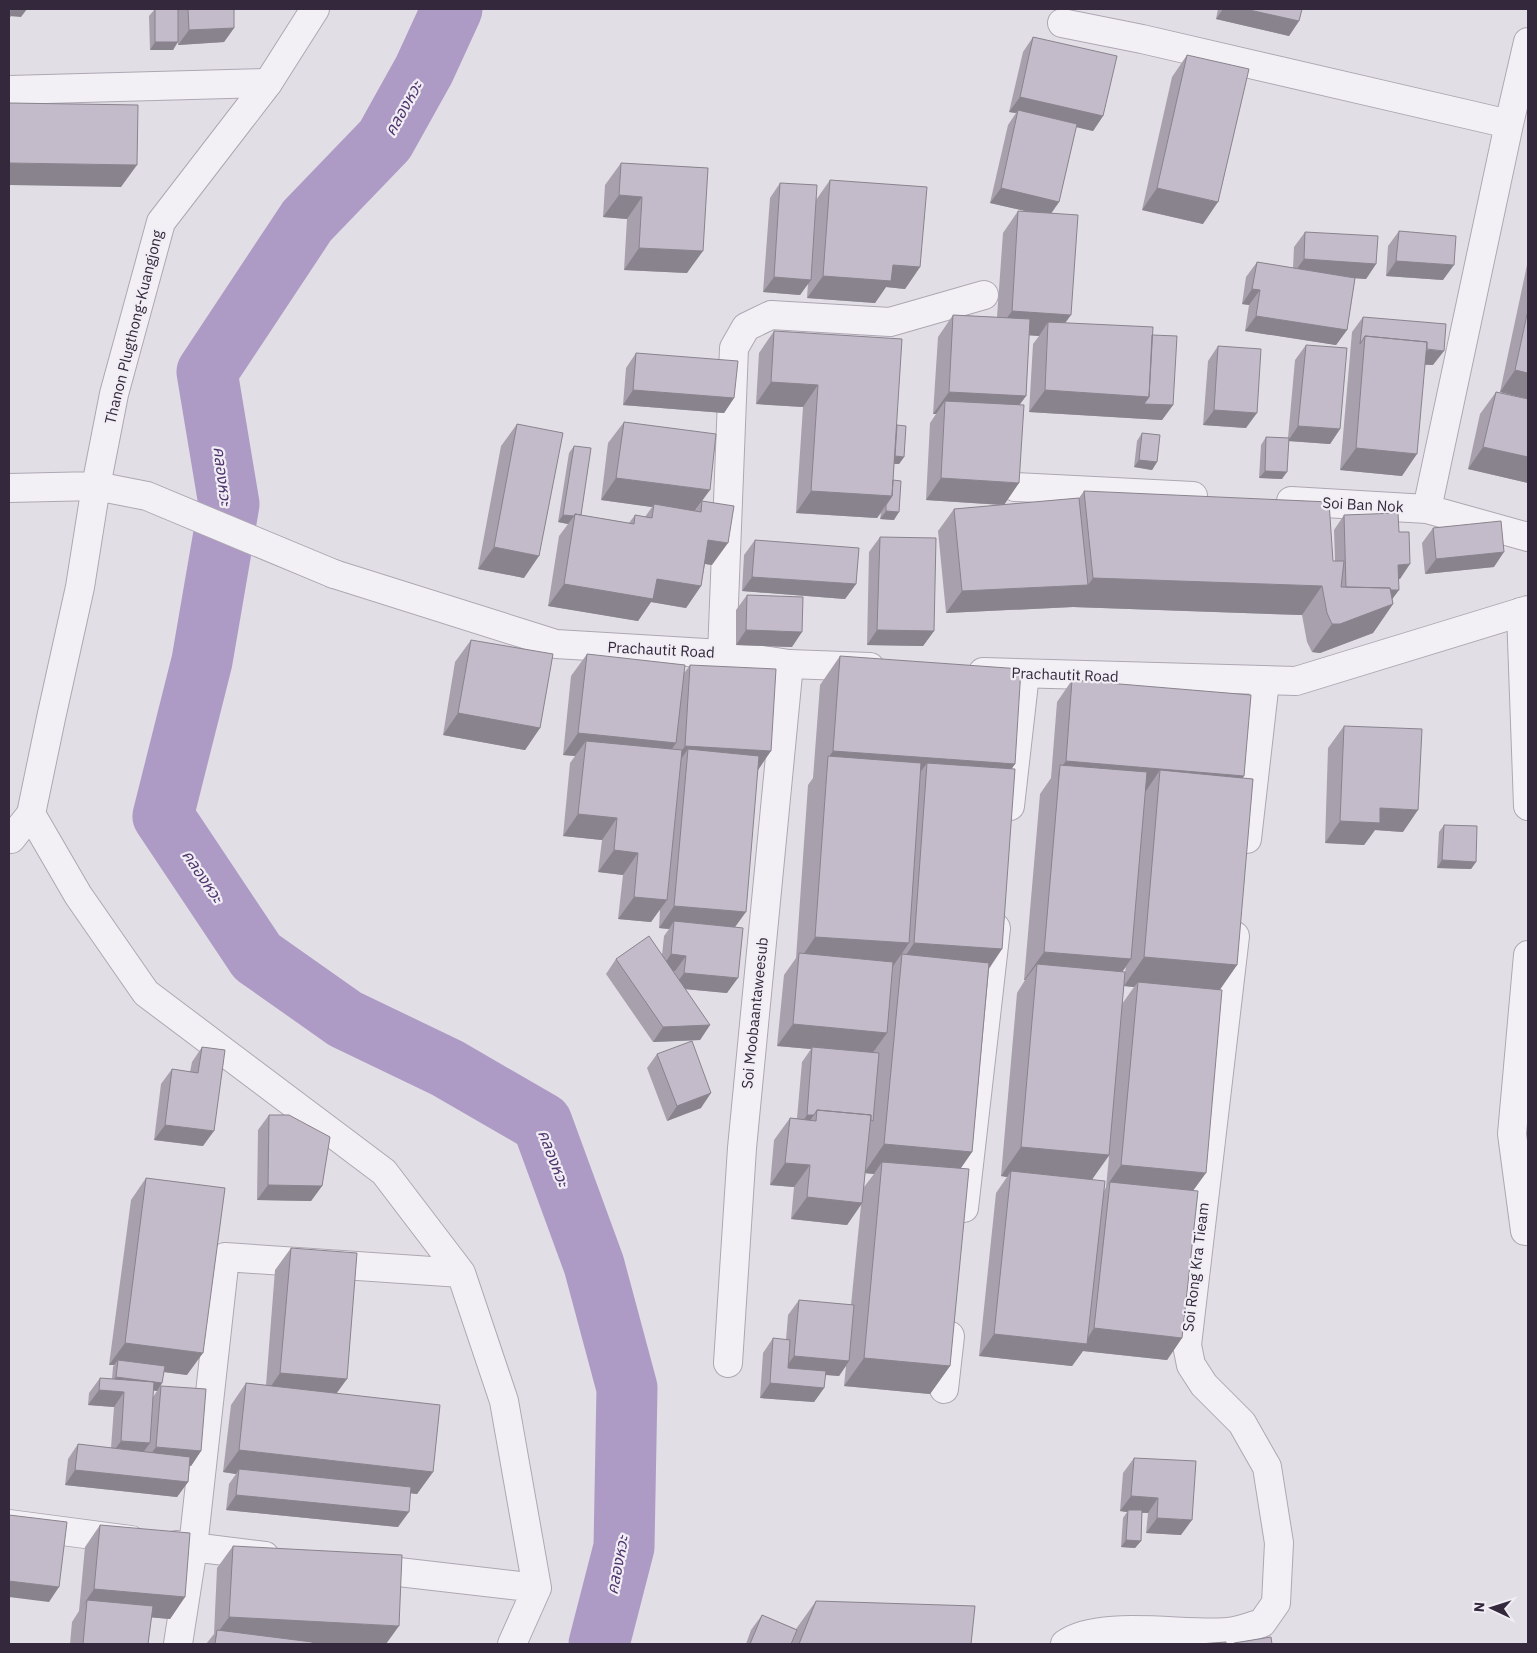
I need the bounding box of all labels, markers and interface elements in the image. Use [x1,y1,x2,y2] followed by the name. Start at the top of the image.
[380,76,427,139] water label: คลองหวะ
[100,228,167,426] street label: Thanon Plugthong-Kuangjong
[209,445,237,508] water label: คลองหวะ
[1322,493,1404,516] street label: Soi Ban Nok
[607,637,715,662] street label: Prachautit Road
[1011,663,1119,686] street label: Prachautit Road
[178,846,229,908] water label: คลองหวะ
[737,936,772,1090] street label: Soi Moobaantaweesub
[534,1127,575,1191] water label: คลองหวะ
[1178,1201,1213,1333] street label: Soi Rong Kra Tieam
[602,1532,633,1596] water label: คลองหวะ
[1467,1583,1517,1633] north arrow
[1470,1601,1488,1613] text: N

